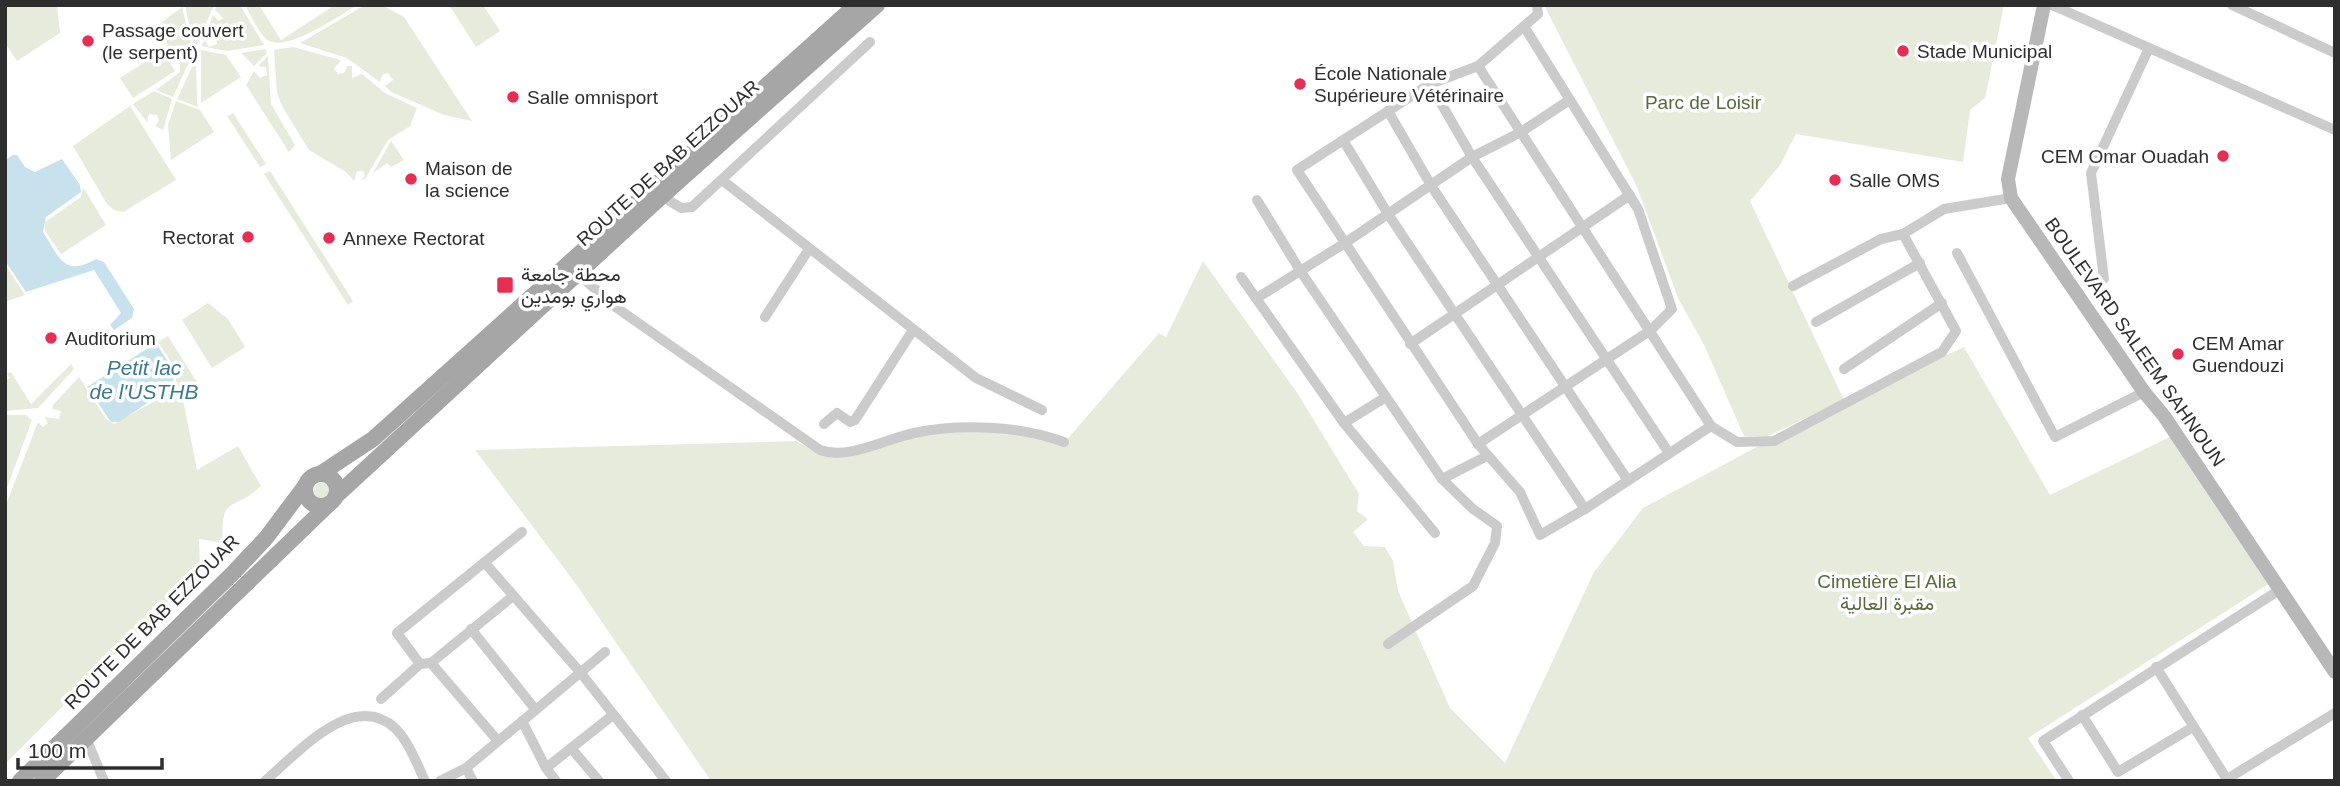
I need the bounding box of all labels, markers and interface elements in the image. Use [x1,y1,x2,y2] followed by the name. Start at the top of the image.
[102,20,244,63] place label: Passage couvert (le serpent)
[80,33,96,49] marker: Passage couvert (le serpent)
[1917,41,2052,62] place label: Stade Municipal
[1895,43,1911,59] marker: Stade Municipal
[1314,63,1504,106] place label: École Nationale Supérieure Vétérinaire
[573,76,763,250] street label: ROUTE DE BAB EZZOUAR
[1292,76,1308,92] marker: École Nationale Supérieure Vétérinaire
[527,87,659,108] place label: Salle omnisport
[505,89,521,105] marker: Salle omnisport
[1645,92,1762,113] park label: Parc de Loisir
[2041,146,2209,167] place label: CEM Omar Ouadah
[2215,148,2231,164] marker: CEM Omar Ouadah
[425,158,513,201] place label: Maison de la science
[1849,170,1940,191] place label: Salle OMS
[403,171,419,187] marker: Maison de la science
[1827,172,1843,188] marker: Salle OMS
[2041,214,2229,470] street label: BOULEVARD SALEEM SAHNOUN
[162,227,235,248] place label: Rectorat
[343,228,485,249] place label: Annexe Rectorat
[240,229,256,245] marker: Rectorat
[321,230,337,246] marker: Annexe Rectorat
[521,264,627,312] place label: محطة جامعة هواري بومدين
[495,275,515,295] marker: محطة جامعة هواري بومدين
[65,328,156,349] place label: Auditorium
[43,330,59,346] marker: Auditorium
[2192,333,2285,376] place label: CEM Amar Guendouzi
[2170,346,2186,362] marker: CEM Amar Guendouzi
[89,356,199,403] water label: Petit lac de l'USTHB
[61,531,243,713] street label: ROUTE DE BAB EZZOUAR
[1817,571,1957,615] park label: Cimetière El Alia مقبرة العالية
[18,726,161,770] scale bar
[28,739,86,762] text: 100 m

